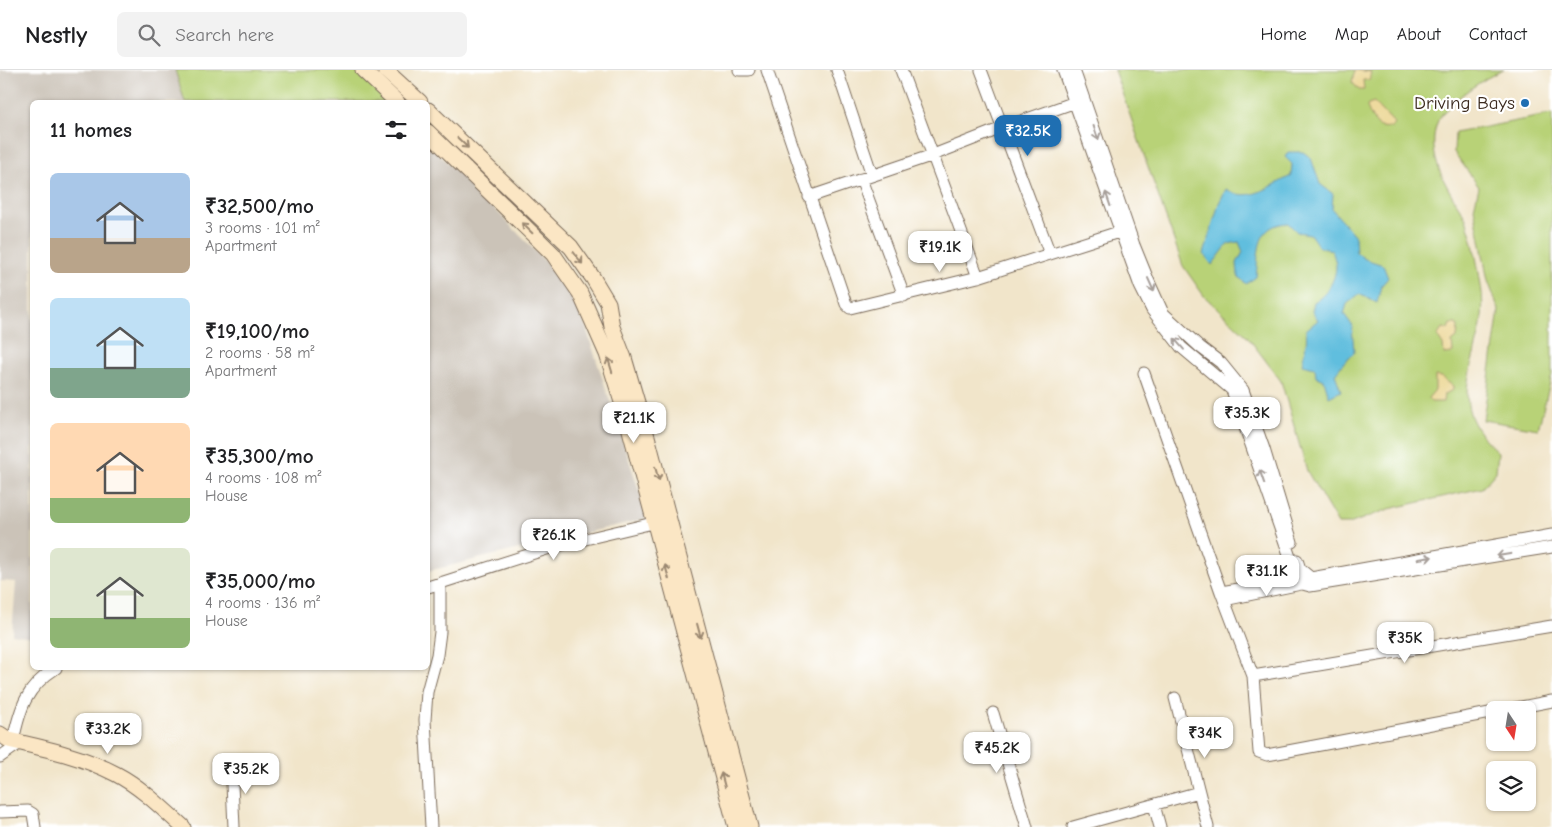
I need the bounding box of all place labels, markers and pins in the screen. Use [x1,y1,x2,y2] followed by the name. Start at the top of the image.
[1414,92,1515,114] place label: Driving Bays
[1519,97,1531,109] marker: Driving Bays
[987,114,1069,157] pin: ₹32.5K
[899,230,981,273] pin: ₹19.1K
[1206,396,1288,439] pin: ₹35.3K
[593,402,675,444] pin: ₹21.1K
[513,518,595,561] pin: ₹26.1K
[1226,554,1308,597] pin: ₹31.1K
[1375,622,1435,664] pin: ₹35K
[67,712,149,755] pin: ₹33.2K
[1175,716,1235,759] pin: ₹34K
[956,732,1038,774] pin: ₹45.2K
[205,752,287,795] pin: ₹35.2K

